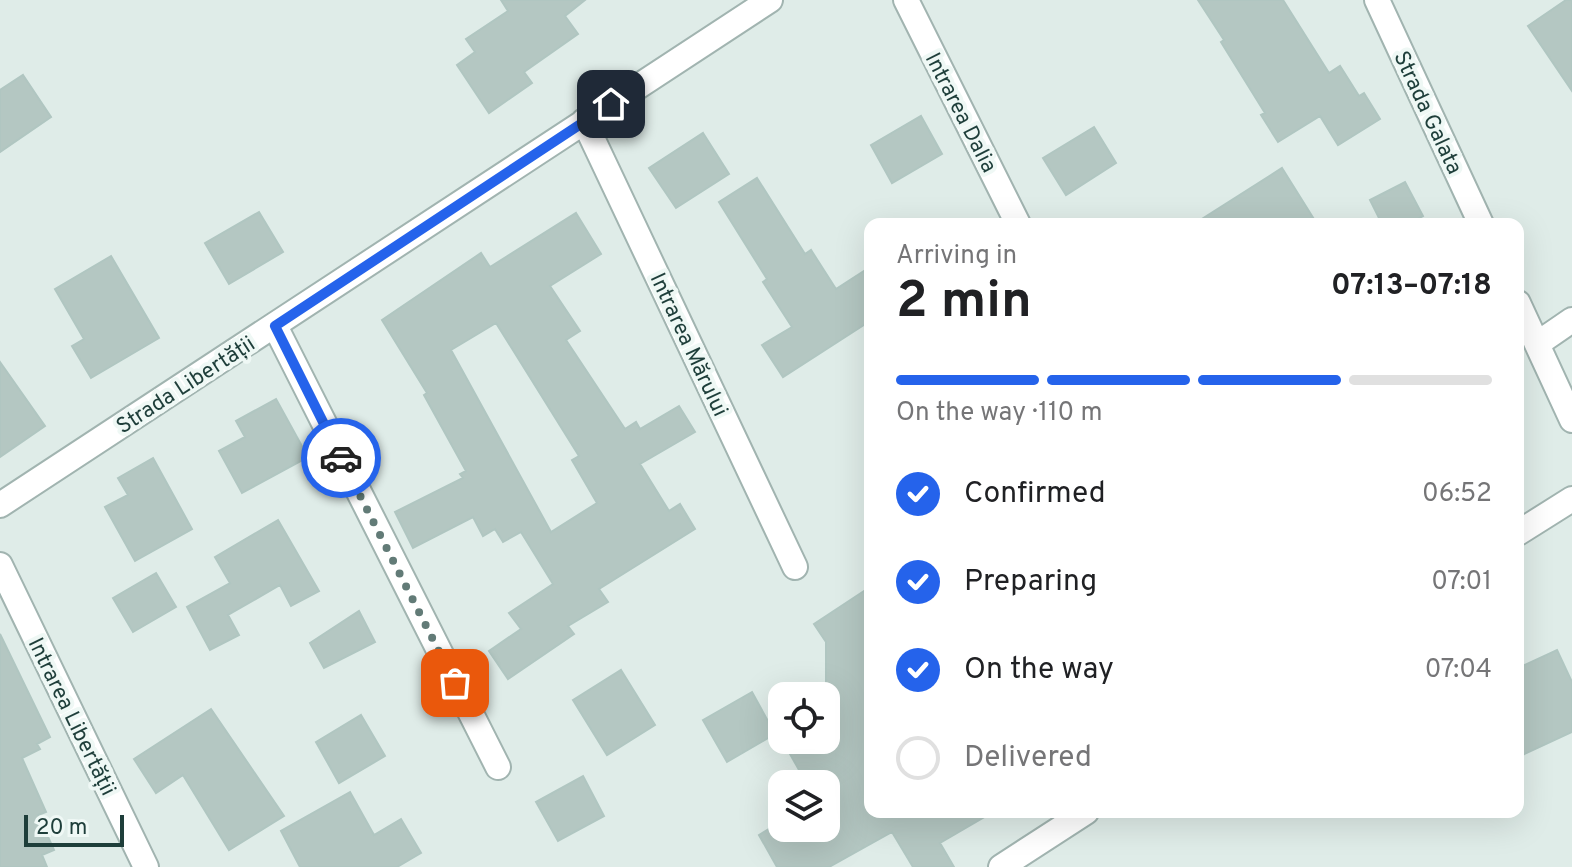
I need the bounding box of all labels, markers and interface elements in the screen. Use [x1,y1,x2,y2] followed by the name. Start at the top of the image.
[1386,47,1467,179] street label: Strada Galata
[918,49,1002,178] street label: Intrarea Dalia
[577,70,645,138] pin
[589,82,633,126] icon: home
[896,240,1017,273] text: Arriving in
[1331,268,1492,305] text: 07:13–07:18
[643,269,733,421] street label: Intrarea Mărului
[896,270,1032,336] text: 2 min
[112,331,261,441] street label: Strada Libertății
[896,397,1102,430] text: On the way · 110 m
[301,418,381,498] courier
[319,436,363,480] icon: car
[896,472,940,516] icon: check
[964,476,1106,513] text: Confirmed
[1422,478,1492,511] text: 06:52
[896,560,940,604] icon: check
[964,564,1097,601] text: Preparing
[1431,566,1492,599] text: 07:01
[21,634,121,800] street label: Intrarea Libertății
[896,648,940,692] icon: check
[421,649,489,717] pin
[964,652,1114,689] text: On the way
[1425,654,1492,687] text: 07:04
[433,661,477,705] icon: bag
[768,682,840,842] map controls
[768,682,840,754] button: locate
[964,740,1092,777] text: Delivered
[768,770,840,842] button: layers
[24,811,124,847] scale bar
[36,815,87,842] text: 20 m

